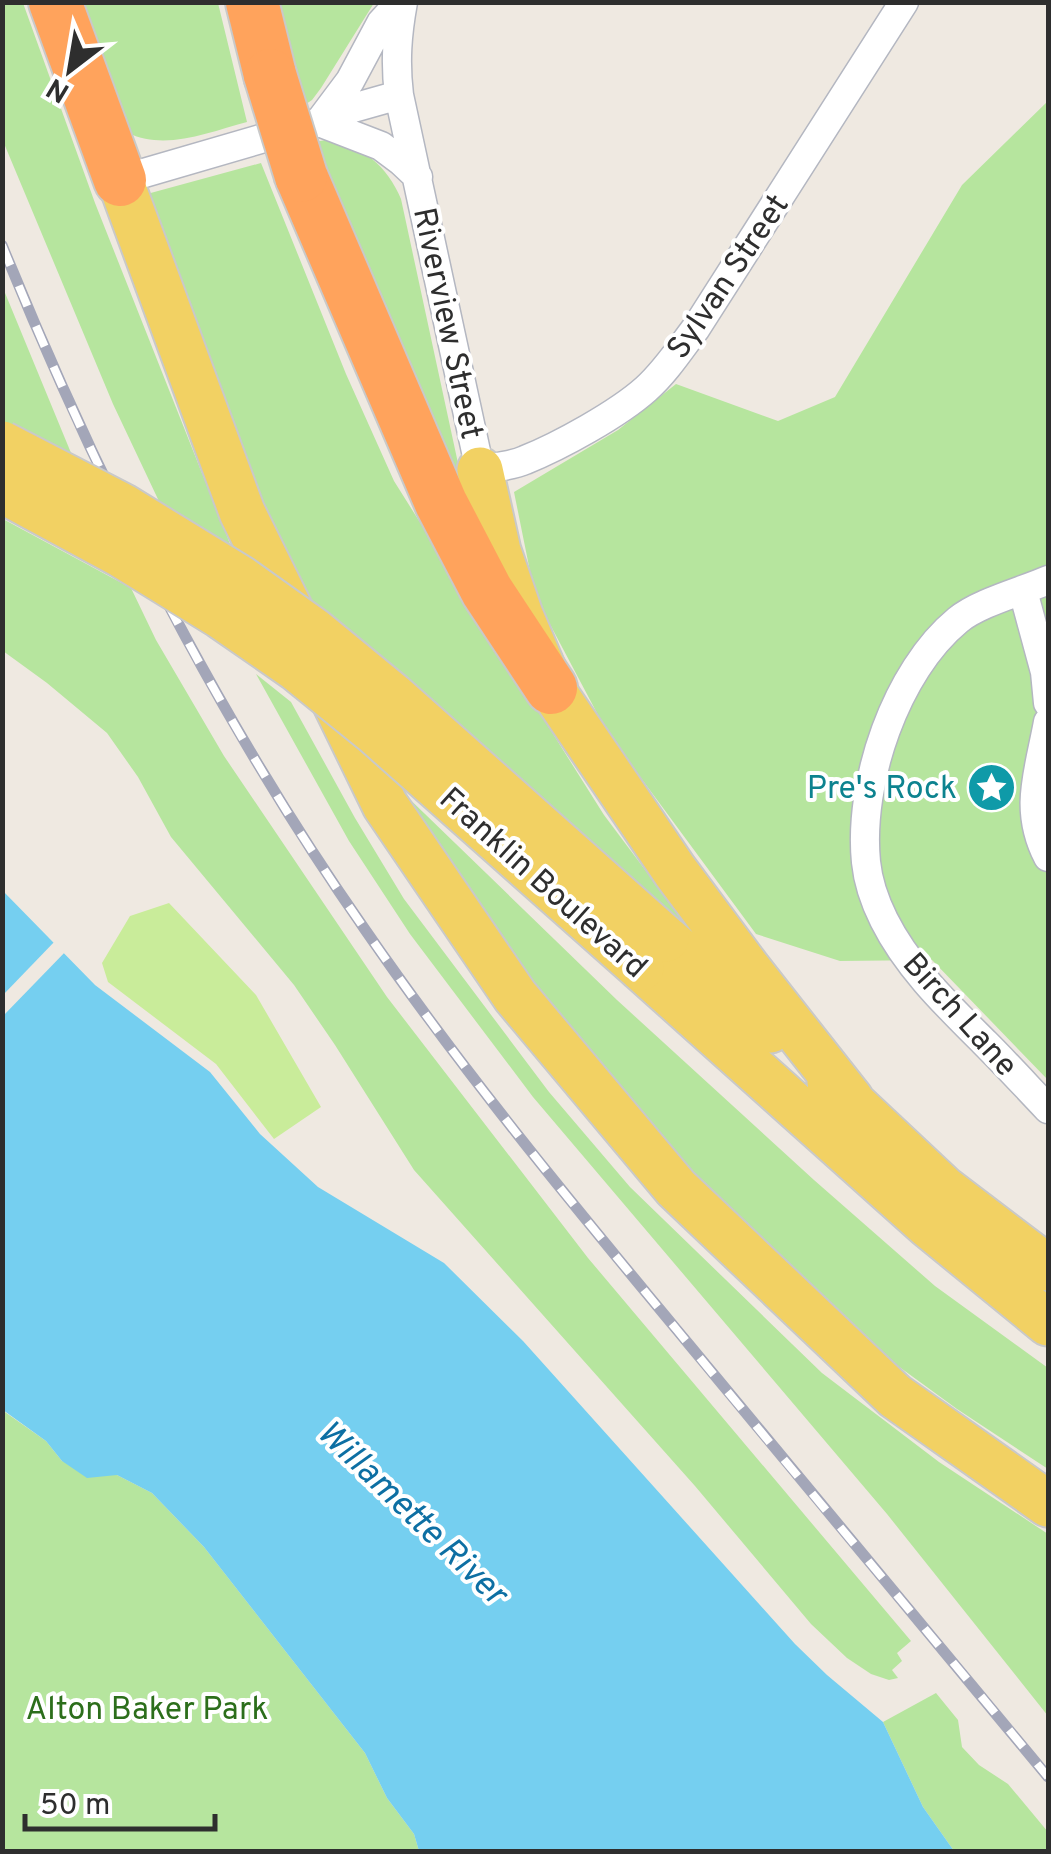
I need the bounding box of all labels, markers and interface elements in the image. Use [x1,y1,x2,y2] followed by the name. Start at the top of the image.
[20,20,120,120] north arrow
[41,68,77,109] text: N
[660,188,799,368] street label: Sylvan Street
[402,204,490,443] street label: Riverview Street
[966,761,1018,813] place icon: Pre's Rock
[807,770,957,810] place label: Pre's Rock
[430,780,654,988] street label: Franklin Boulevard
[893,946,1025,1086] street label: Birch Lane
[306,1412,517,1618] water label: Willamette River
[26,1691,268,1731] park label: Alton Baker Park
[25,1769,215,1831] scale bar
[40,1788,110,1825] text: 50 m

